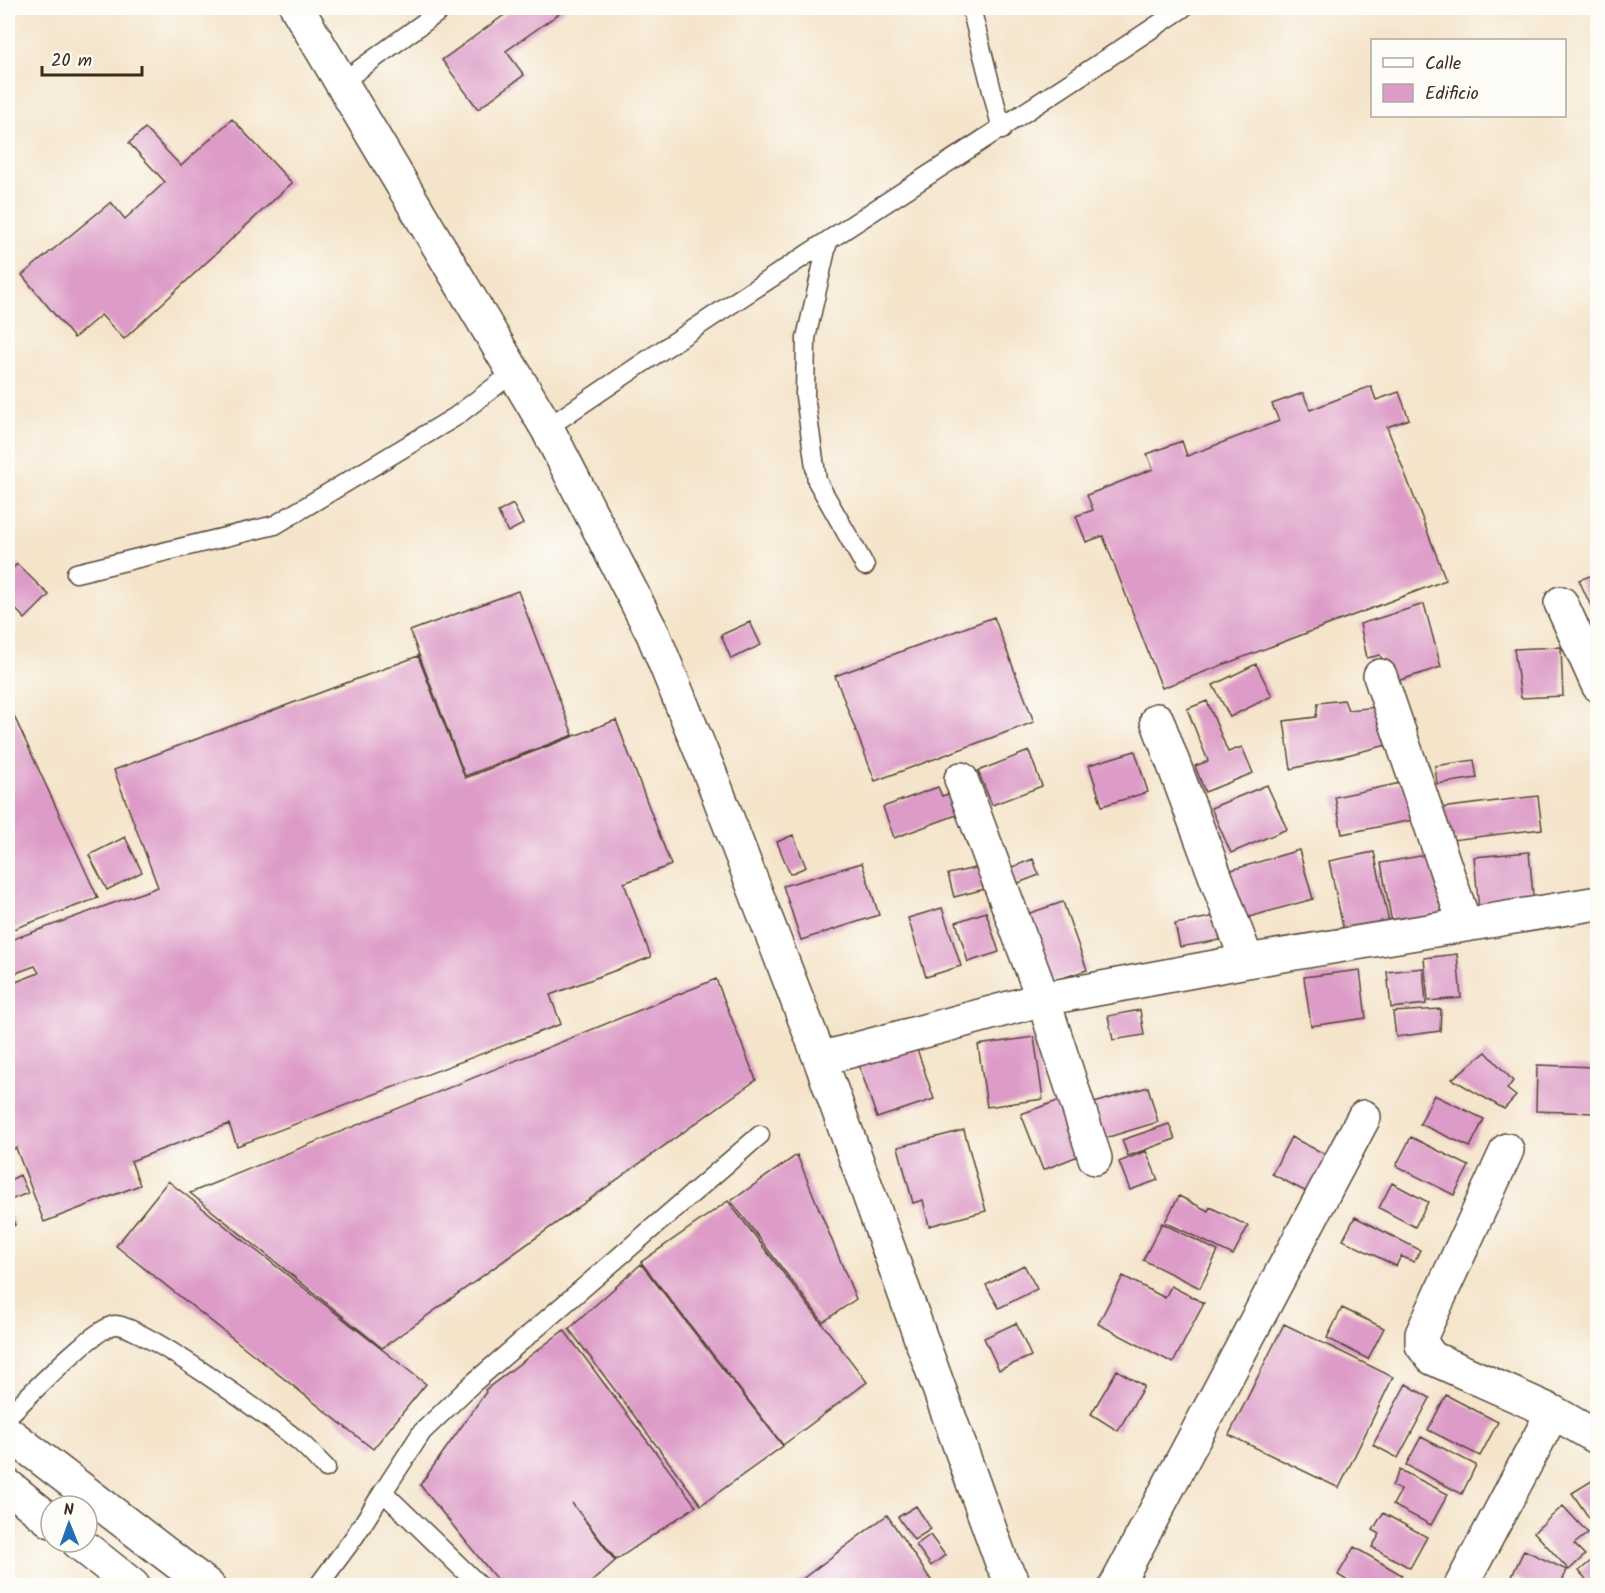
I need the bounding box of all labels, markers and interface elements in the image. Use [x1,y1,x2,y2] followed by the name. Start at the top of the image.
[42,39,142,77] scale bar
[1371,39,1566,117] legend
[51,47,92,76] text: 20 m
[1425,50,1461,79] text: Calle
[1425,80,1479,109] text: Edificio
[39,1494,99,1554] north arrow
[63,1498,74,1523] text: N

